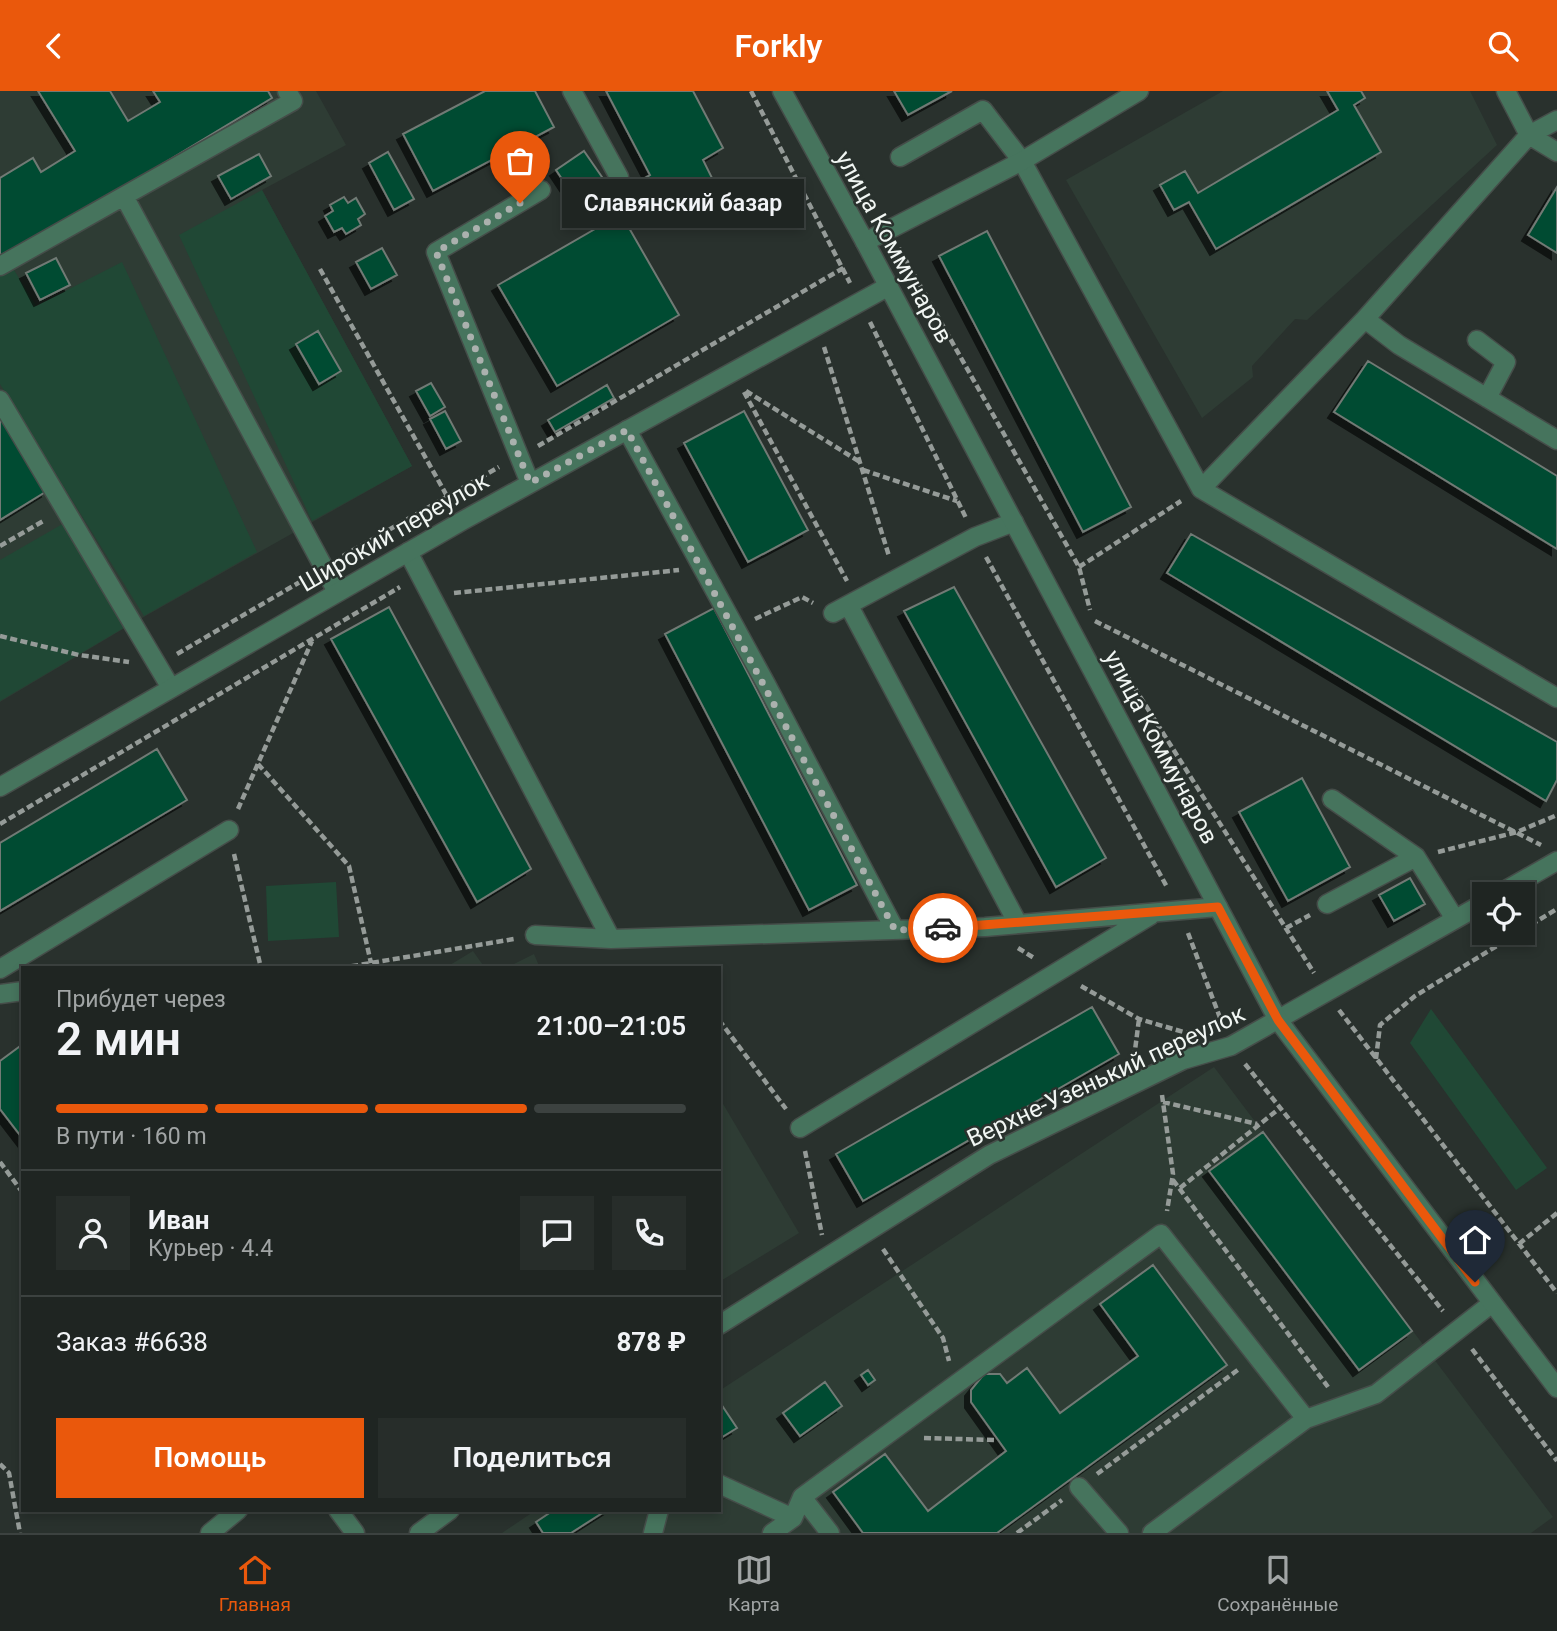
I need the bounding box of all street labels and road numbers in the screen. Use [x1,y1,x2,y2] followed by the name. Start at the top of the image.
[830,146,958,348] street label: улица Коммунаров
[294,466,494,598] street label: Широкий переулок
[1098,645,1224,849] street label: улица Коммунаров
[963,999,1249,1153] street label: Верхне-Узенький переулок

